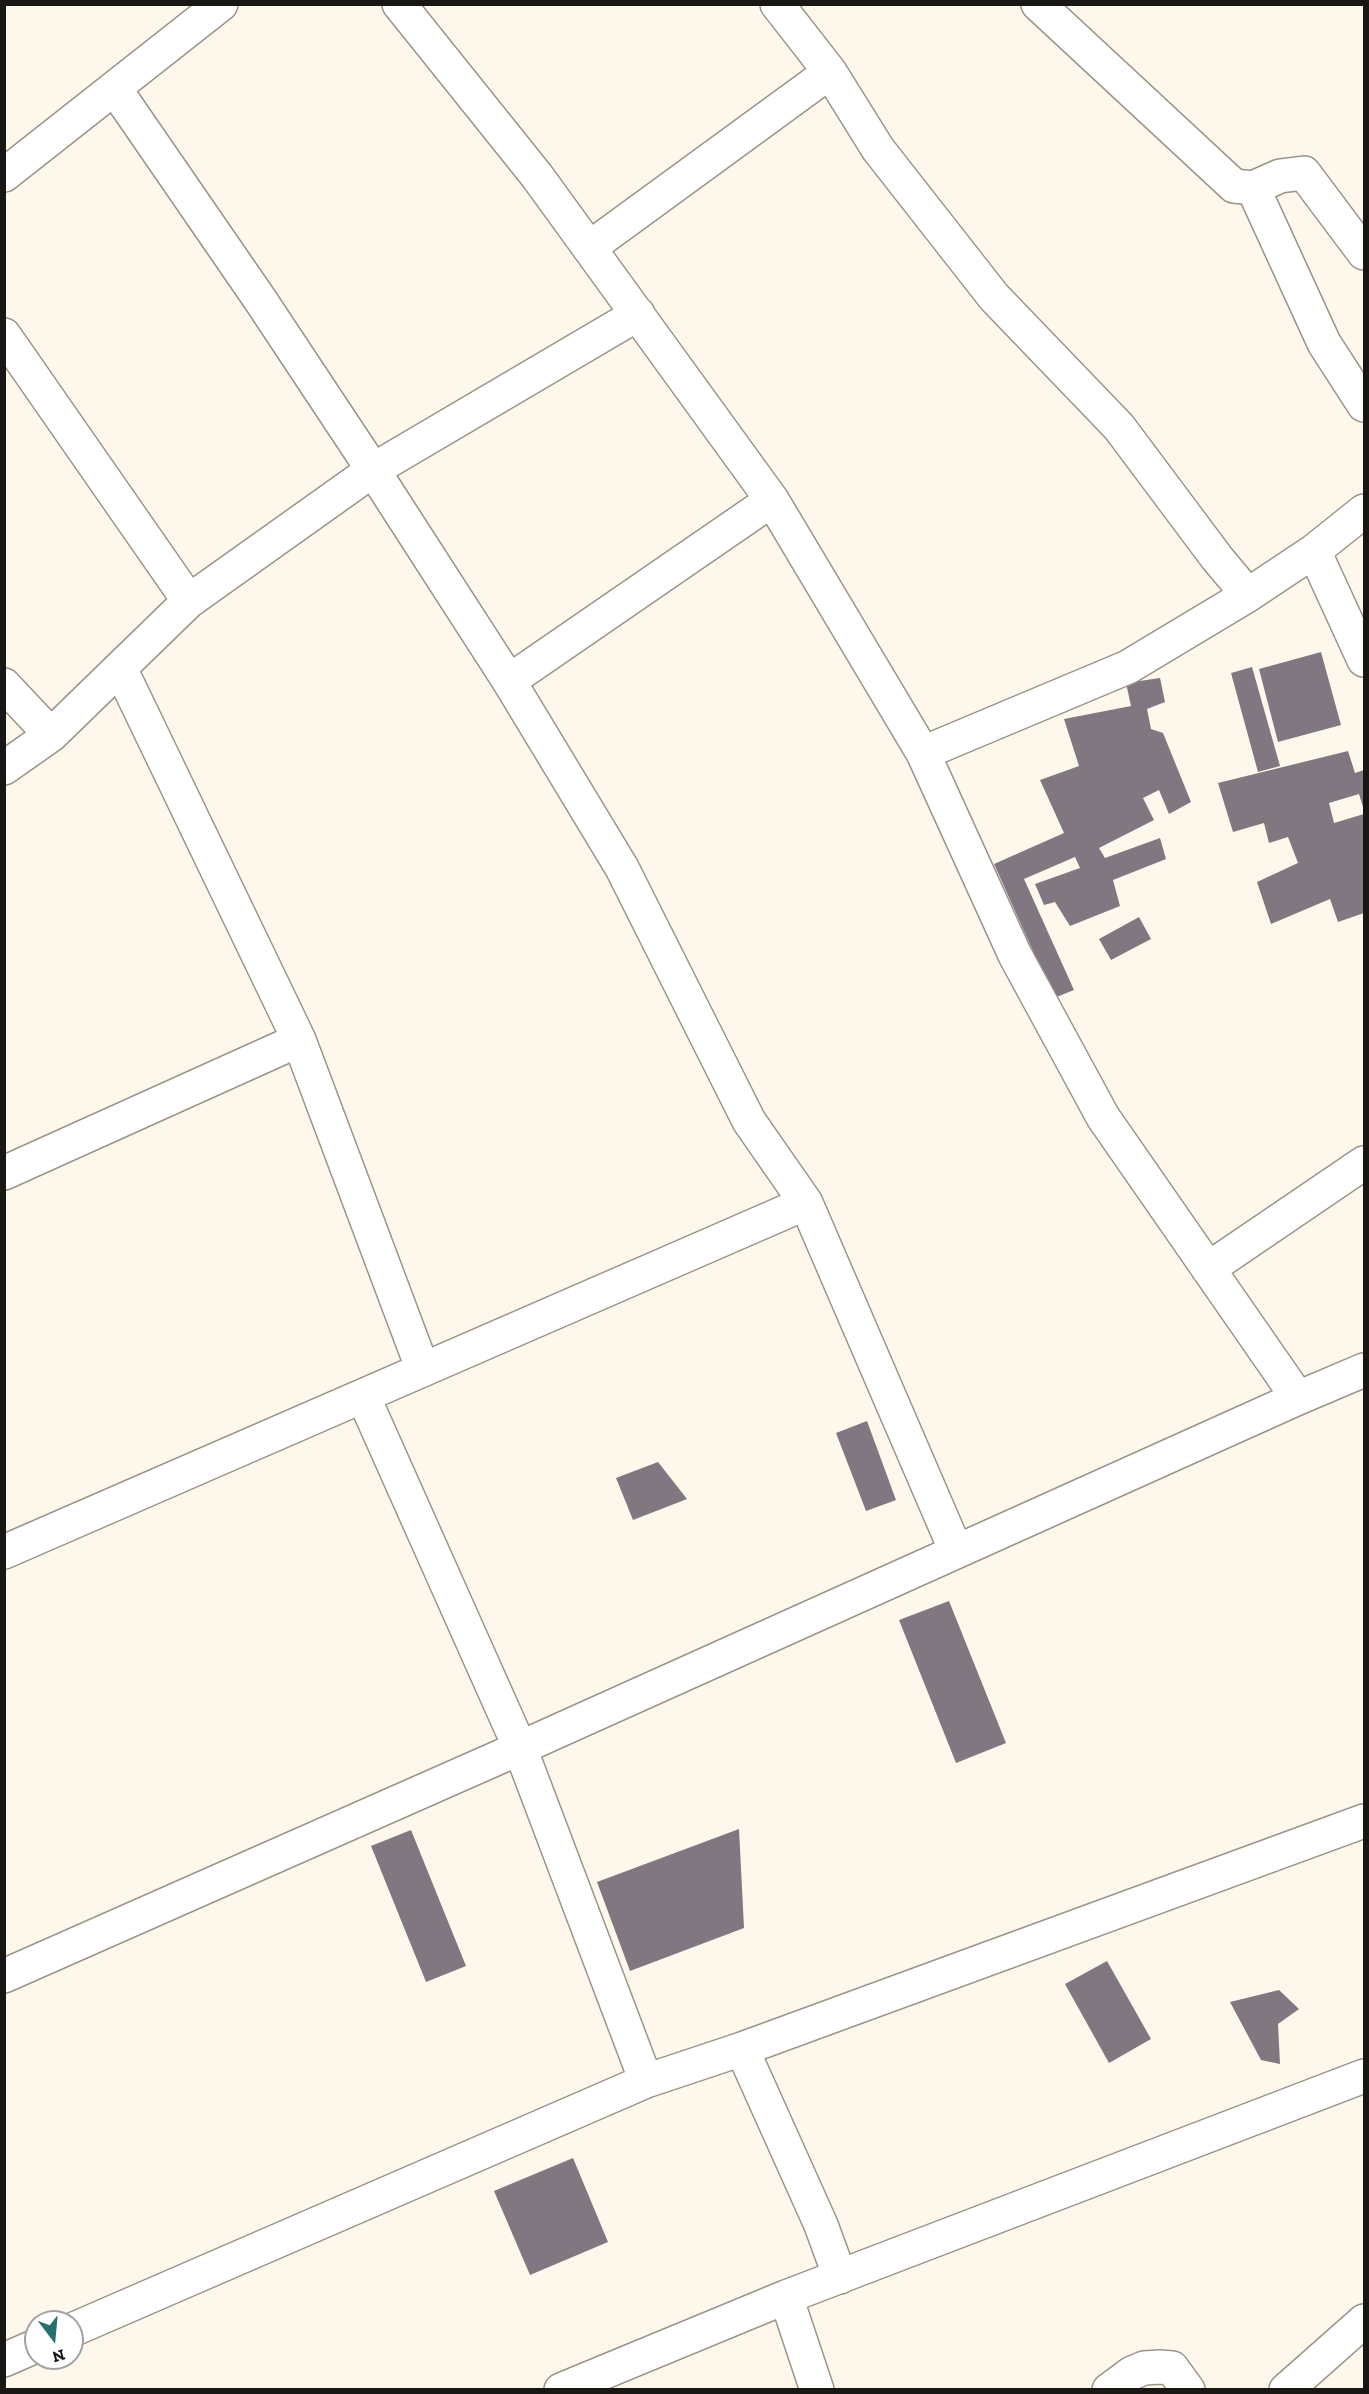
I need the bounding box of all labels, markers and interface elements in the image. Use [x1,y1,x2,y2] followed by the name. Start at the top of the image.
[24,2310,84,2370] north arrow
[50,2345,67,2367] text: N

